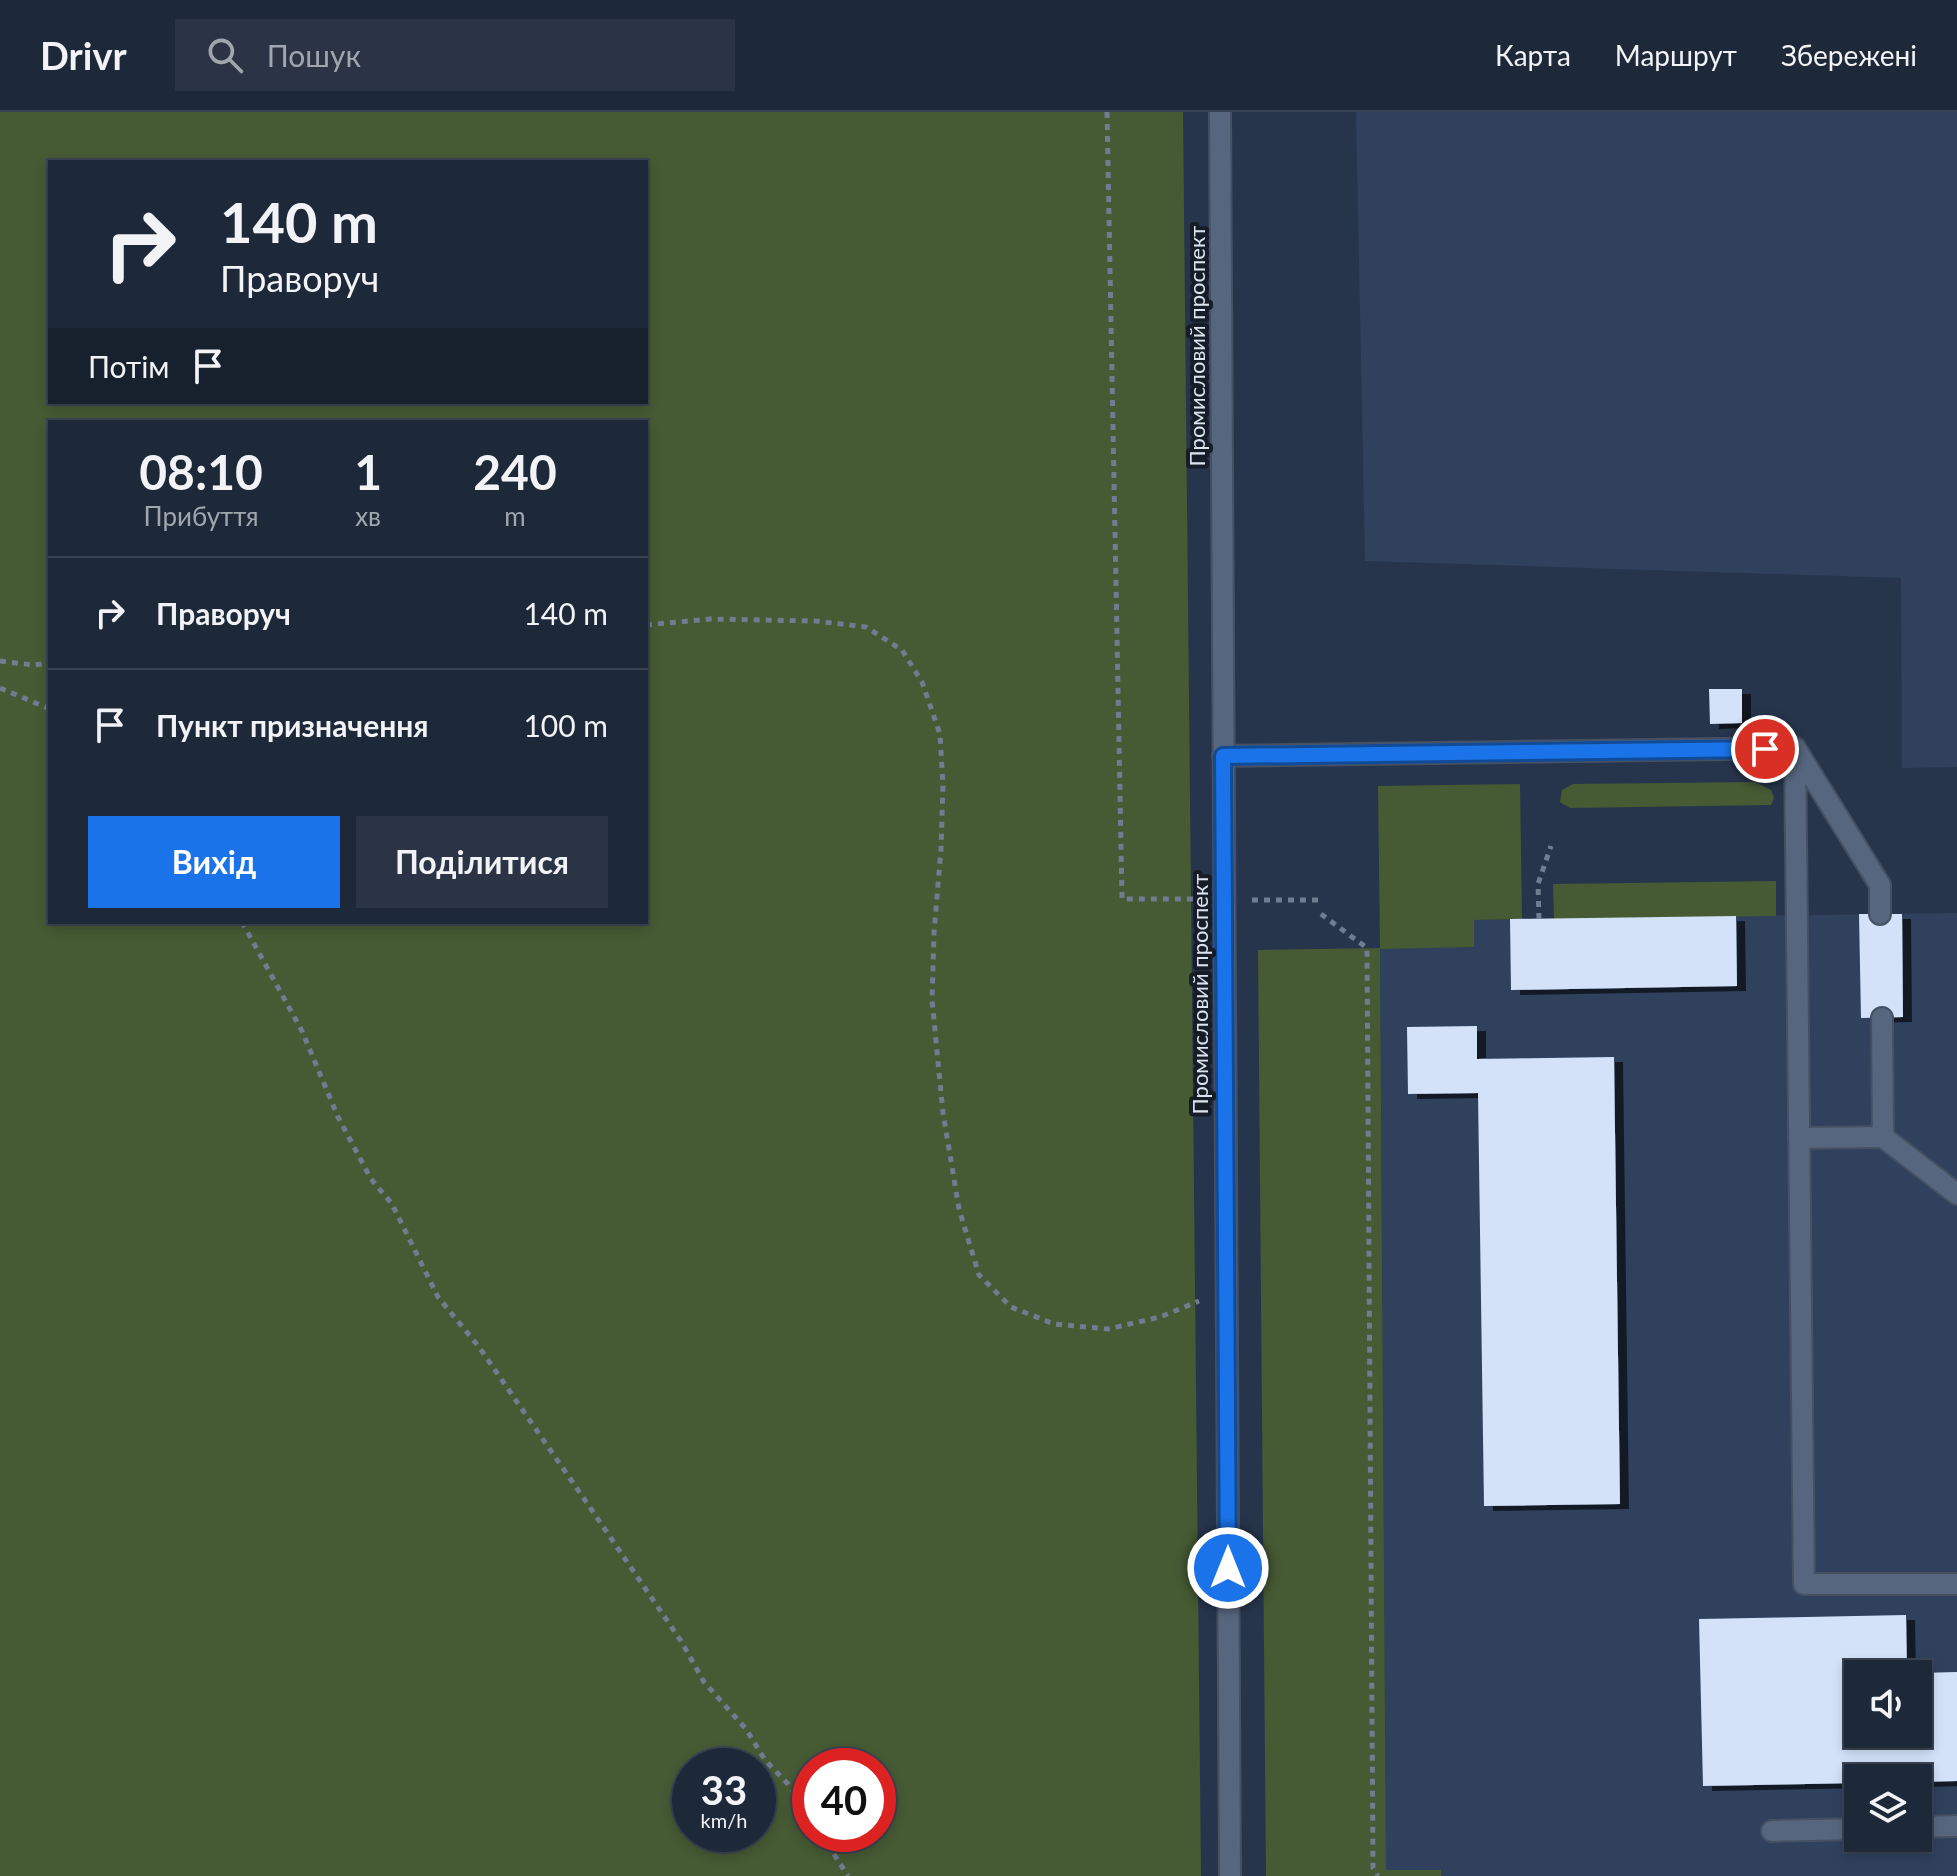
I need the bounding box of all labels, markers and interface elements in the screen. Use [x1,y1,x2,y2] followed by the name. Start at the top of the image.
[175,19,735,91] search box
[40,32,127,78] text: Drivr
[203,33,247,77] icon: search
[267,37,361,73] text: Пошук
[1495,38,1571,72] text: Карта
[1615,38,1737,72] text: Маршрут
[1781,38,1917,72] text: Збережені
[220,188,378,255] text: 140 m
[88,192,192,296] icon: right
[1183,226,1210,466] street label: Промисловий проспект
[220,256,379,300] text: Праворуч
[186,344,230,388] icon: arrive
[88,348,170,384] text: Потім
[139,443,263,500] text: 08:10
[354,443,382,500] text: 1
[473,443,557,500] text: 240
[144,500,259,532] text: Прибуття
[355,500,381,532] text: хв
[504,500,526,532] text: m
[88,591,132,635] icon: right
[156,595,291,631] text: Праворуч
[523,595,608,631] text: 140 m
[88,703,132,747] icon: arrive
[156,707,429,743] text: Пункт призначення
[523,707,608,743] text: 100 m
[1731,715,1799,783] pin
[1743,727,1787,771] icon: arrive
[88,816,340,908] button: Вихід
[356,816,608,908] button: Поділитися
[1186,874,1213,1114] street label: Промисловий проспект
[1186,1526,1270,1610] position arrow
[1844,1660,1932,1852] map controls
[1844,1660,1932,1748] button: sound
[792,1748,896,1852] speed limit sign: 40
[1844,1764,1932,1852] button: layers
[701,1766,747,1814] text: 33
[701,1808,747,1832] text: km/h

